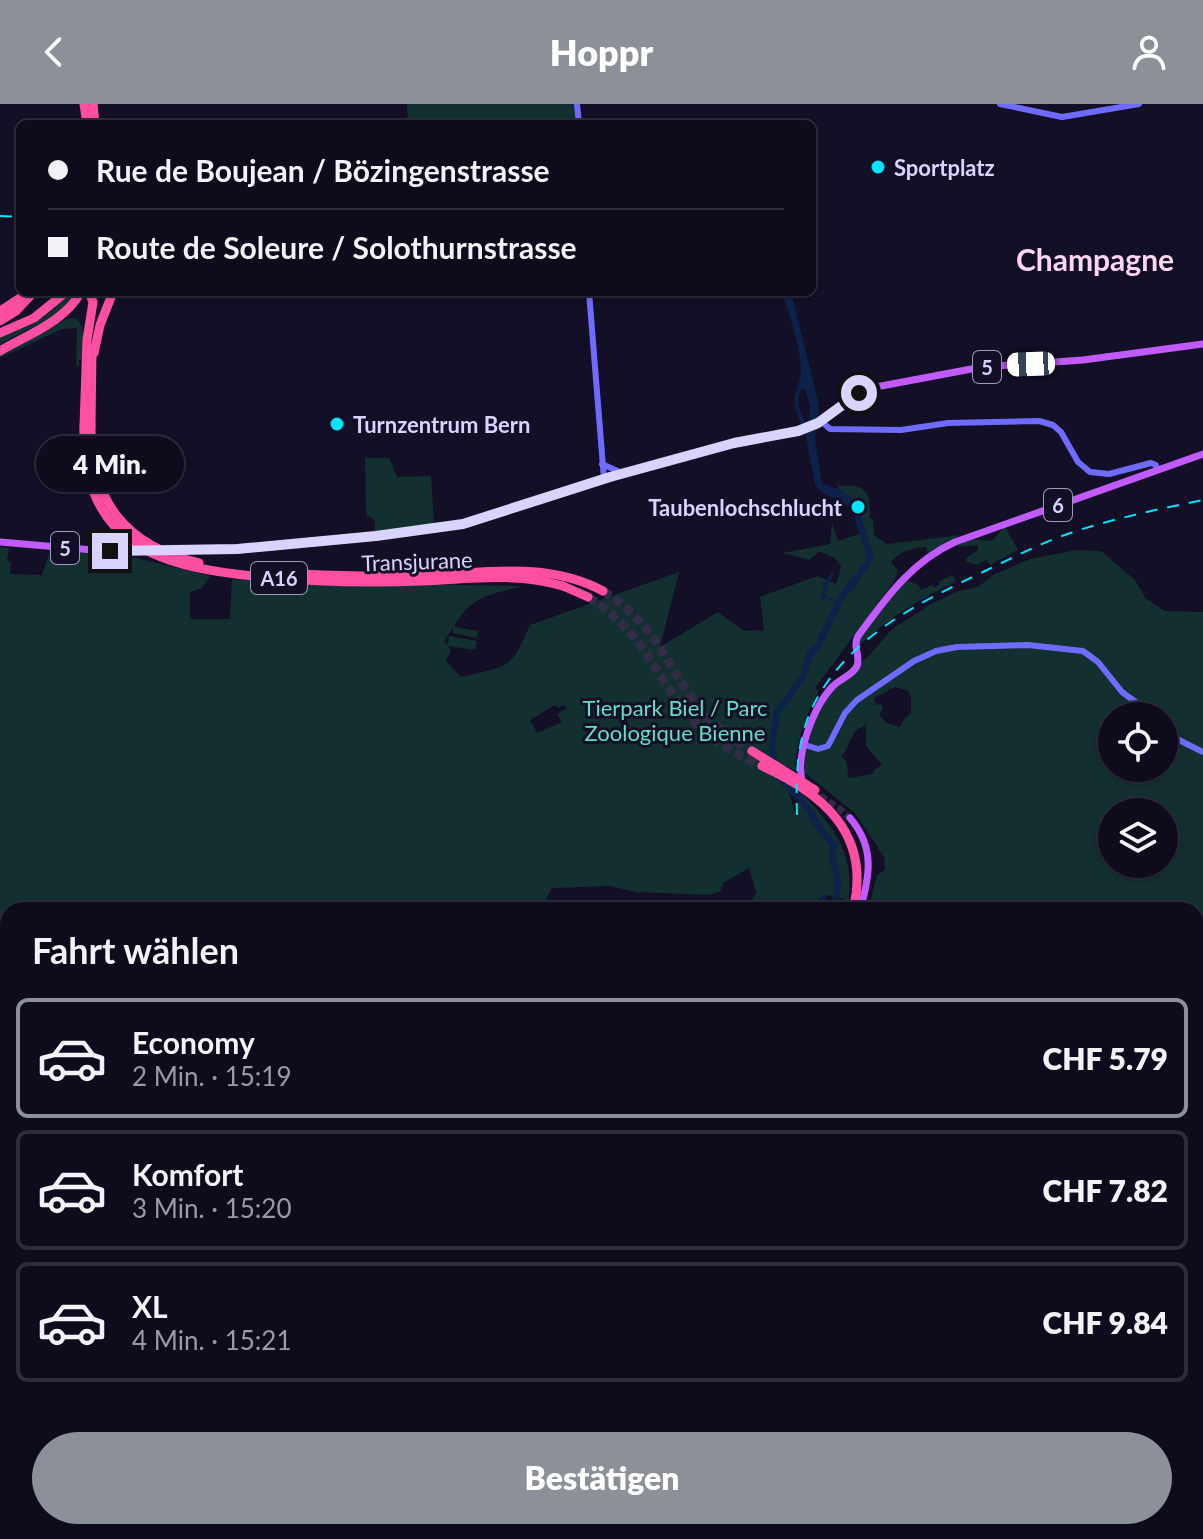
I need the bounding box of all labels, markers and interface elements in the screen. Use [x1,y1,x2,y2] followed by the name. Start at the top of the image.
[32,30,76,74] icon: back
[550,30,653,74] text: Hoppr
[1127,30,1171,74] icon: person
[96,152,550,188] text: Rue de Boujean / Bözingenstrasse
[894,154,995,181] place label: Sportplatz
[869,158,887,176] marker: Sportplatz
[96,229,577,265] text: Route de Soleure / Solothurnstrasse
[1016,241,1174,277] district label: Champagne
[973,351,1001,383] road number: 5
[1007,351,1055,377] car
[841,375,877,411] route start
[353,411,530,438] place label: Turnzentrum Bern
[328,415,346,433] marker: Turnzentrum Bern
[36,435,184,491] callout: 4 Min.
[73,448,147,480] text: 4 Min.
[1044,489,1072,521] road number: 6
[648,494,843,521] place label: Taubenlochschlucht
[849,498,867,516] marker: Taubenlochschlucht
[51,532,79,564] road number: 5
[92,533,128,569] route end
[361,546,473,576] street label: Transjurane
[251,562,307,594] road number: A16
[582,694,768,746] park label: Tierpark Biel / Parc Zoologique Bienne
[1098,702,1178,878] map controls
[1098,702,1178,782] button: locate
[1098,798,1178,878] button: layers
[32,928,239,972] text: Fahrt wählen
[36,1022,108,1094] icon: car
[132,1024,255,1060] text: Economy
[1042,1040,1168,1076] text: CHF 5.79
[132,1060,291,1092] text: 2 Min. · 15:19
[36,1154,108,1226] icon: car
[132,1156,243,1192] text: Komfort
[1042,1172,1168,1208] text: CHF 7.82
[132,1192,291,1224] text: 3 Min. · 15:20
[36,1286,108,1358] icon: car
[132,1288,168,1324] text: XL
[1042,1304,1168,1340] text: CHF 9.84
[132,1324,291,1356] text: 4 Min. · 15:21
[32,1432,1172,1524] button: Bestätigen

